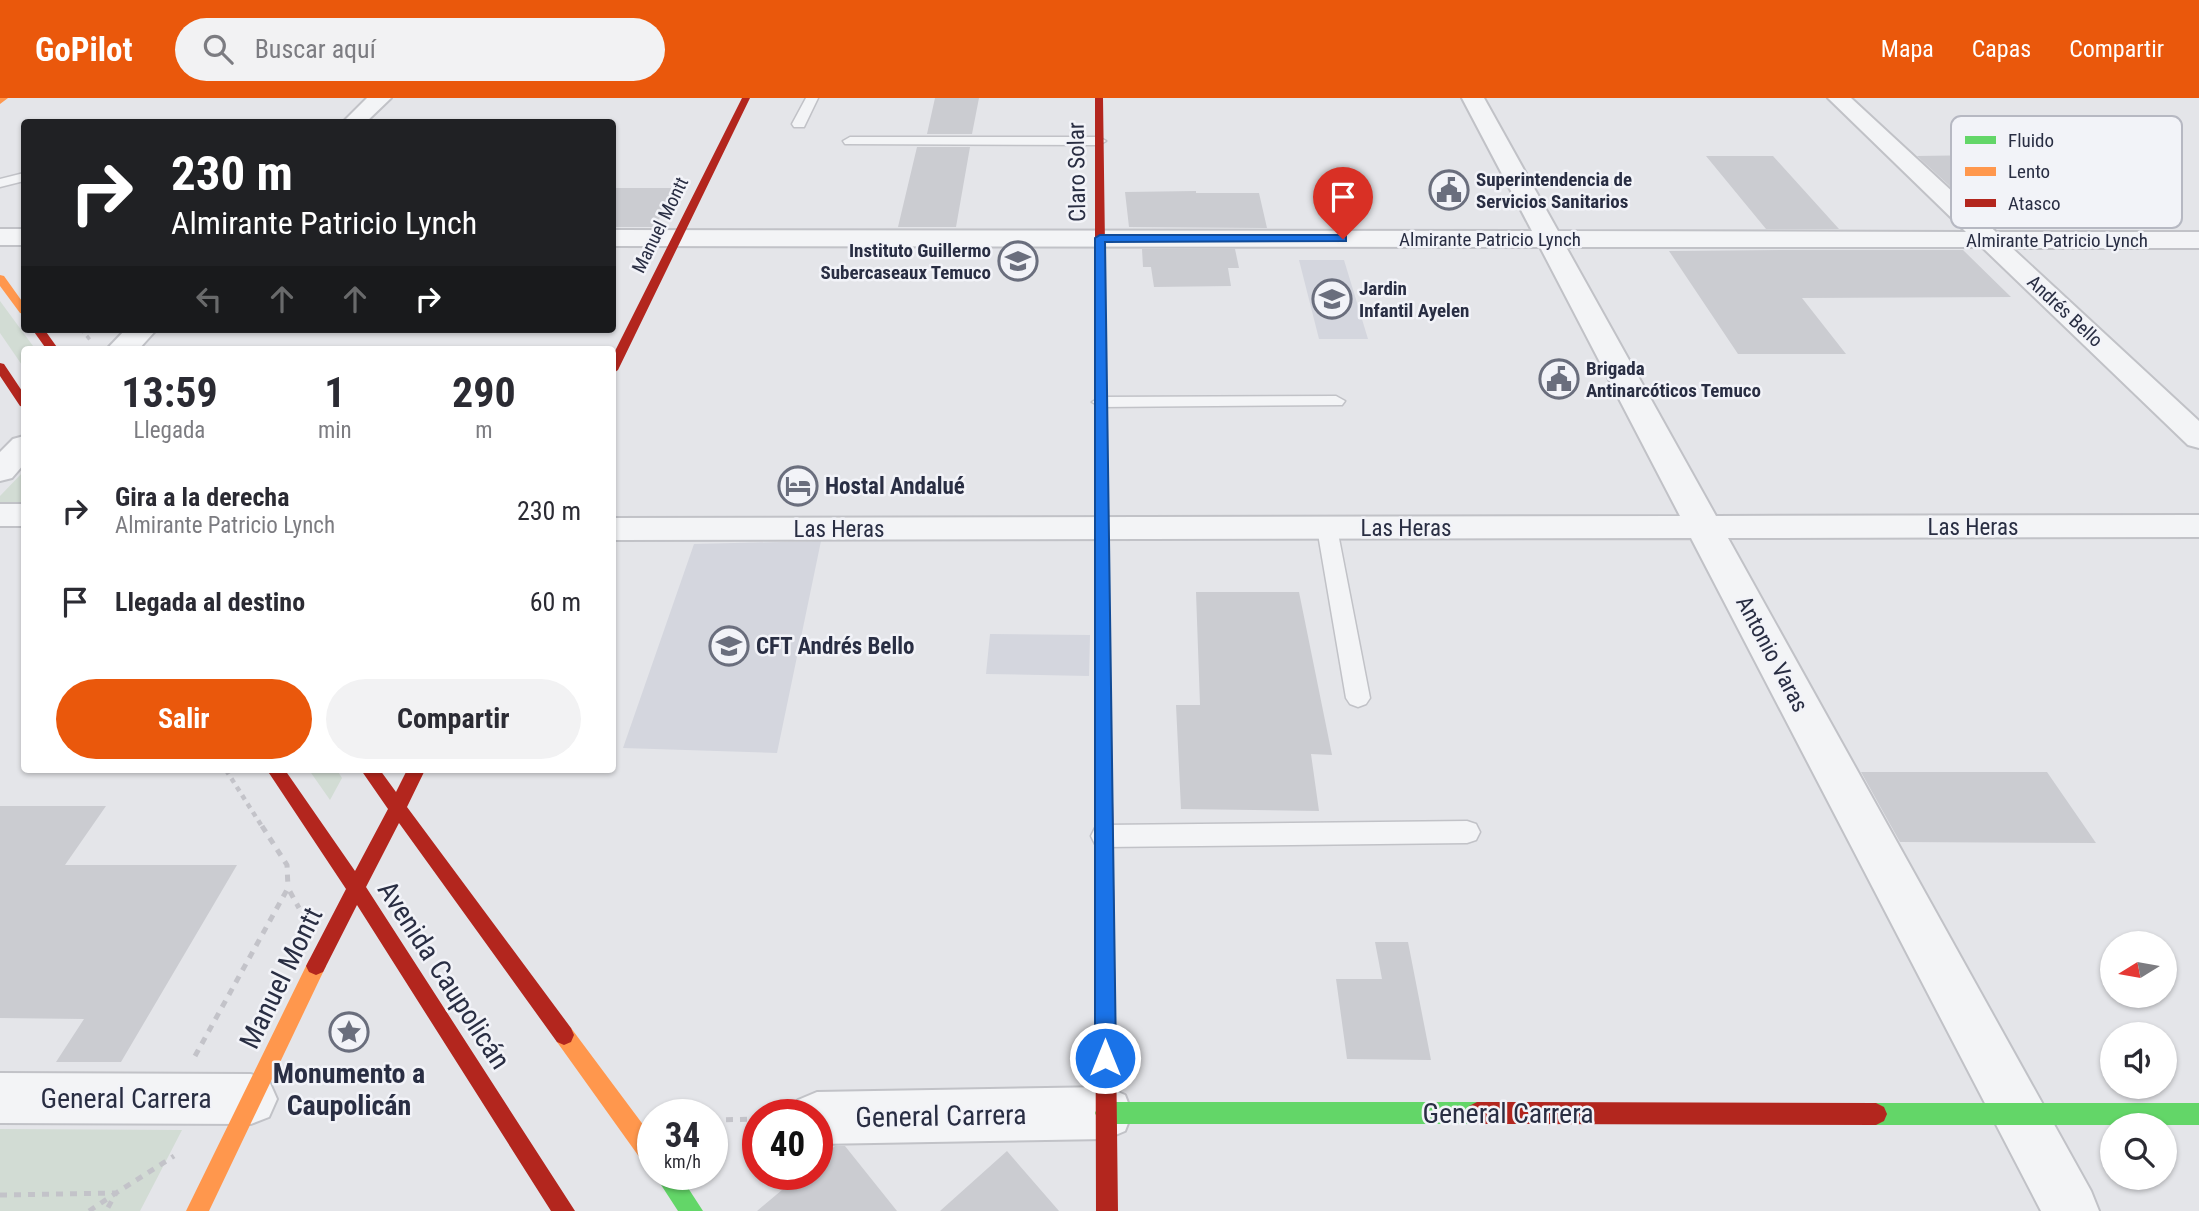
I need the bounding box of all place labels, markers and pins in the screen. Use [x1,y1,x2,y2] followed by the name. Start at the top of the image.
[1313,167,1373,239] pin
[1476,168,1632,213] place label: Superintendencia de Servicios Sanitarios
[1428,169,1470,211] public building icon: Superintendencia de Servicios Sanitarios
[820,239,991,284] place label: Instituto Guillermo Subercaseaux Temuco
[997,240,1039,282] school or university icon: Instituto Guillermo Subercaseaux Temuco
[1359,277,1469,322] place label: Jardin Infantil Ayelen
[1311,278,1353,320] school or university icon: Jardin Infantil Ayelen
[1586,357,1761,402] place label: Brigada Antinarcóticos Temuco
[1538,358,1580,400] public building icon: Brigada Antinarcóticos Temuco
[777,465,819,507] hotel icon: Hostal Andalué
[825,473,965,500] place label: Hostal Andalué
[708,625,750,667] school or university icon: CFT Andrés Bello
[756,633,914,660] place label: CFT Andrés Bello
[328,1011,370,1053] place icon: Monumento a Caupolicán
[273,1057,425,1122] place label: Monumento a Caupolicán

